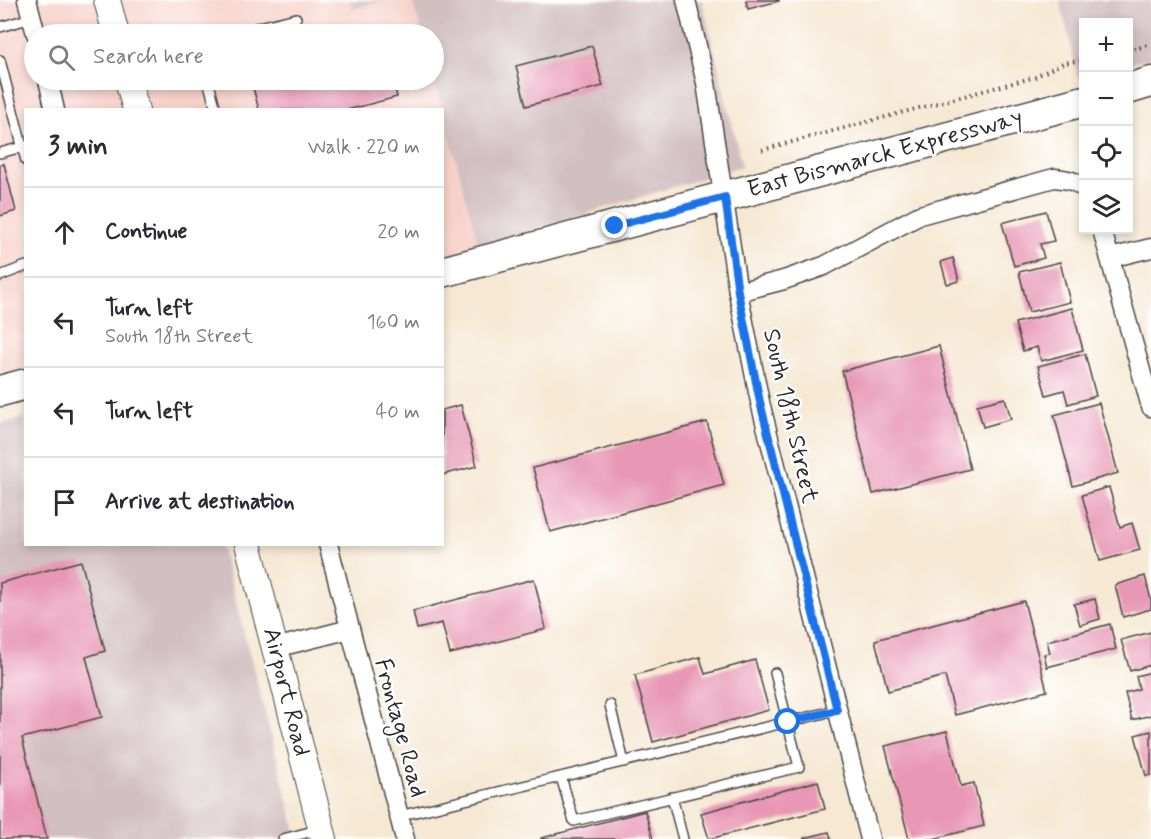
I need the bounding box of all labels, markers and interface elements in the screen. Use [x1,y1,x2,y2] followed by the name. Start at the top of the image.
[1079,18,1133,234] map controls
[1079,18,1133,72] button: +
[24,24,444,90] search box
[45,41,78,74] icon: search
[93,43,204,71] text: Search here
[1079,72,1133,126] button: −
[744,102,1026,206] street label: East Bismarck Expressway
[1079,126,1133,180] button: locate
[48,130,108,164] text: 3 min
[308,134,420,161] text: Walk · 220 m
[1079,180,1133,234] button: layers
[601,212,627,238] route end
[48,216,81,249] icon: ahead
[105,218,187,246] text: Continue
[377,219,420,246] text: 20 m
[105,295,193,323] text: Turn left
[48,306,81,339] icon: left
[367,309,420,336] text: 160 m
[105,323,253,350] text: South 18th Street
[755,326,825,506] street label: South 18th Street
[48,396,81,429] icon: left
[105,398,193,426] text: Turn left
[376,399,420,426] text: 40 m
[48,486,81,519] icon: arrive
[105,488,295,516] text: Arrive at destination
[255,624,317,760] street label: Airport Road
[365,655,433,801] street label: Frontage Road
[774,708,800,734] route start

